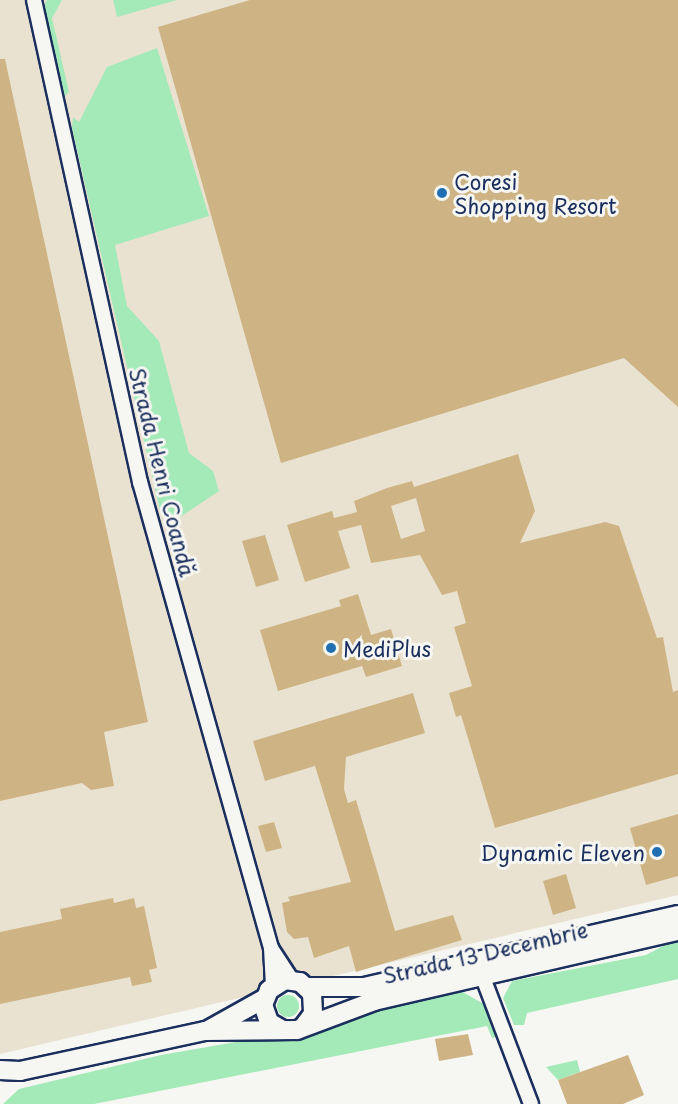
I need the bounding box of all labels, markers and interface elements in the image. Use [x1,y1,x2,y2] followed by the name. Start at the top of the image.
[454,168,619,218] place label: Coresi Shopping Resort
[435,186,449,200] marker: Coresi Shopping Resort
[125,364,201,580] street label: Strada Henri Coandă
[343,635,431,661] place label: MediPlus
[324,641,338,655] marker: MediPlus
[482,839,645,865] place label: Dynamic Eleven
[650,845,664,859] marker: Dynamic Eleven
[379,916,591,988] street label: Strada 13 Decembrie

